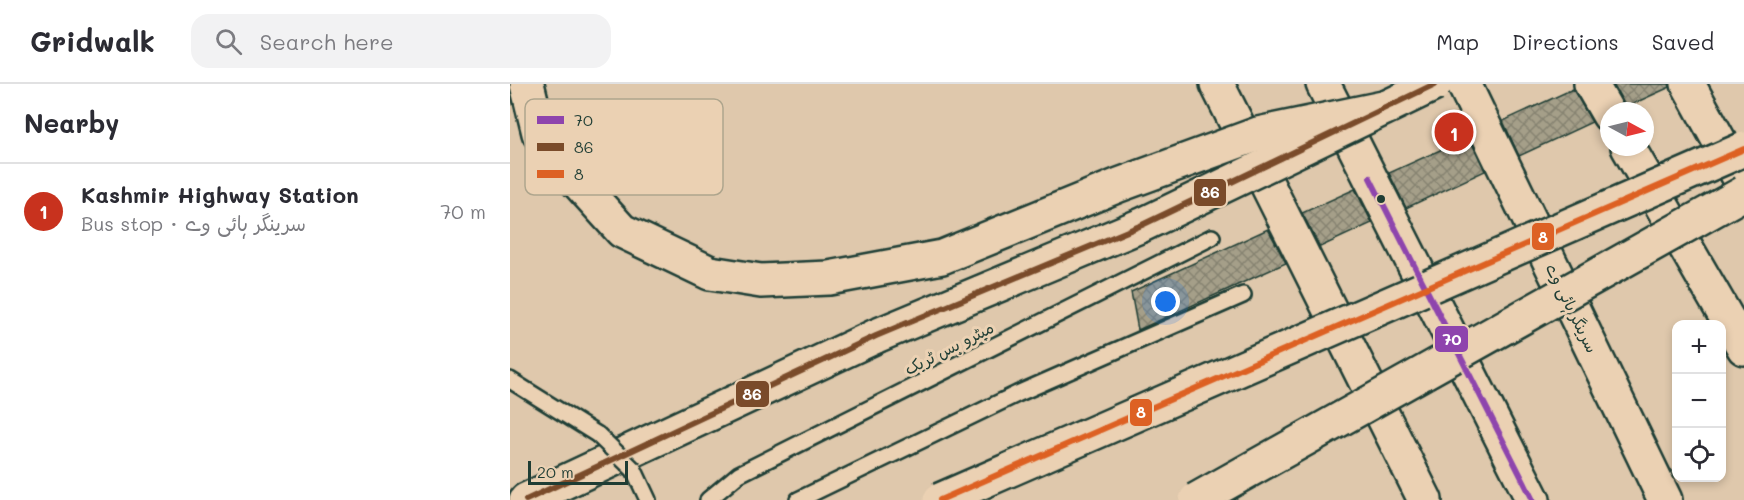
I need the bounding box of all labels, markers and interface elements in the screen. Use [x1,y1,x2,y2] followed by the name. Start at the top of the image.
[191,14,611,68] search box
[30,23,155,59] text: Gridwalk
[212,25,245,58] icon: search
[260,27,394,56] text: Search here
[1436,28,1479,55] text: Map
[1512,28,1619,55] text: Directions
[1652,28,1714,55] text: Saved
[525,99,723,195] legend
[1600,102,1654,156] north arrow
[24,106,119,140] text: Nearby
[574,109,593,130] text: 70
[1434,110,1474,154] pin: 1
[574,136,593,157] text: 86
[574,163,584,184] text: 8
[1193,178,1227,207] line badge: 86
[81,180,359,209] text: Kashmir Highway Station
[1200,181,1220,202] text: 86
[1375,193,1387,205] unlabelled marker
[39,198,48,224] text: 1
[440,198,486,224] text: 70 m
[81,210,306,236] text: Bus stop · سرینگر ہائی وے
[1531,222,1555,251] line badge: 8
[1538,226,1548,247] text: 8
[1539,260,1603,357] street label: سرینگر ہائی وے
[1151,287,1180,316] your location
[901,316,997,379] street label: میٹرو بس ٹریک
[1672,320,1726,482] map controls
[1672,320,1726,374] button: +
[1434,325,1469,353] line badge: 70
[1442,328,1462,349] text: 70
[1672,374,1726,428] button: −
[735,380,770,408] line badge: 86
[742,383,762,404] text: 86
[1129,398,1153,427] line badge: 8
[1136,401,1146,422] text: 8
[1672,428,1726,482] button: locate
[528,458,628,486] scale bar
[537,461,574,482] text: 20 m

